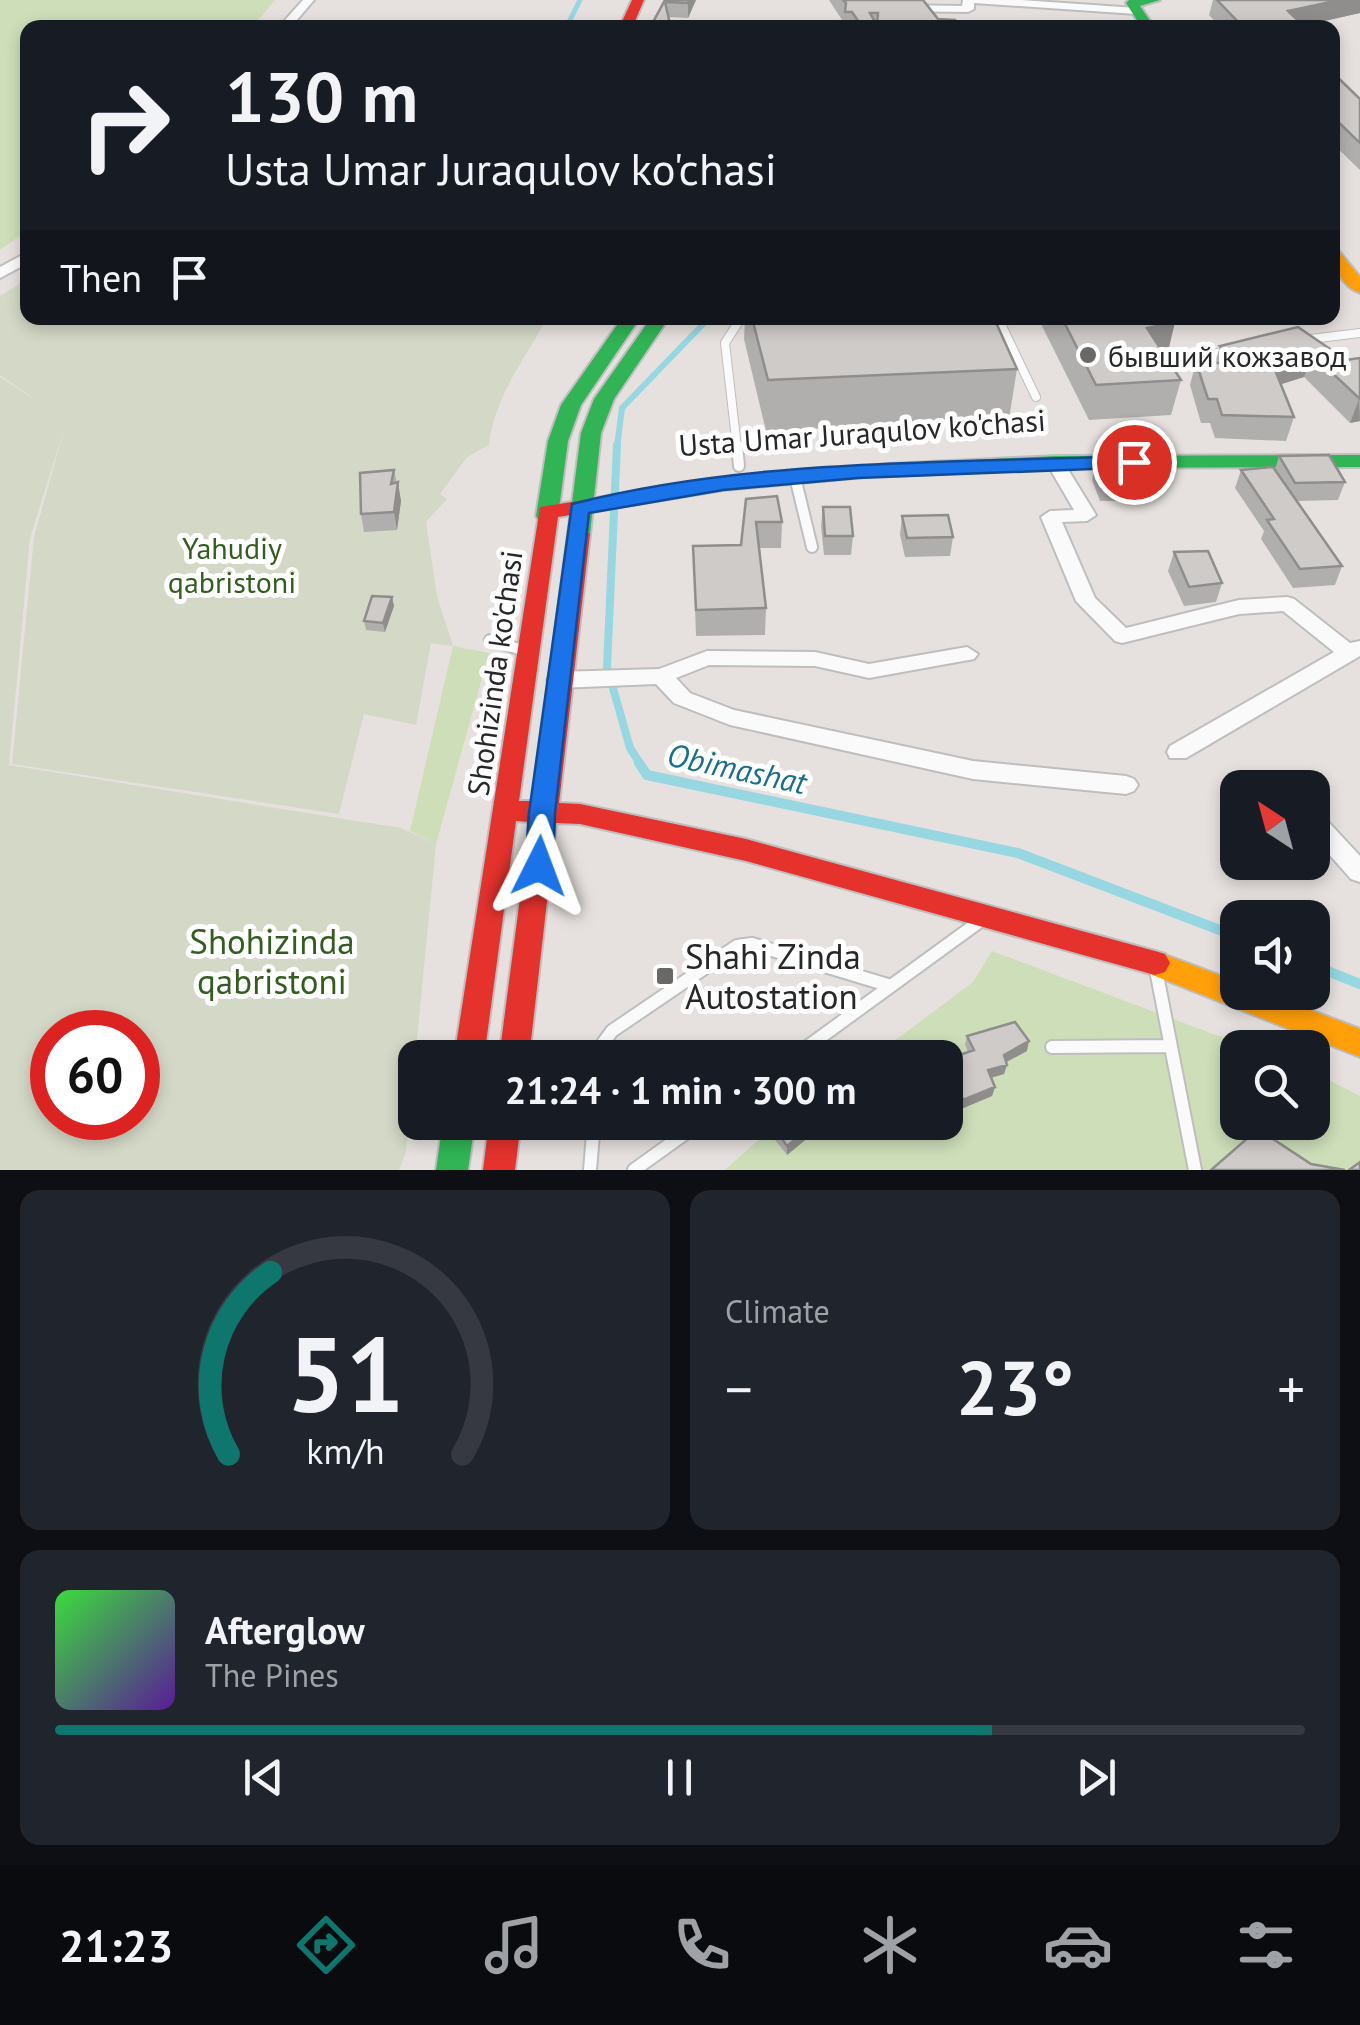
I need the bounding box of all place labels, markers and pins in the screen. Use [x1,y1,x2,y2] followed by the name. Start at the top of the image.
[1108,336,1347,375] place label: бывший кожзавод
[1077,344,1099,366] marker: бывший кожзавод
[1092,420,1177,505] pin
[685,933,861,1019] place label: Shahi Zinda Autostation
[654,965,676,987] marker: Shahi Zinda Autostation

